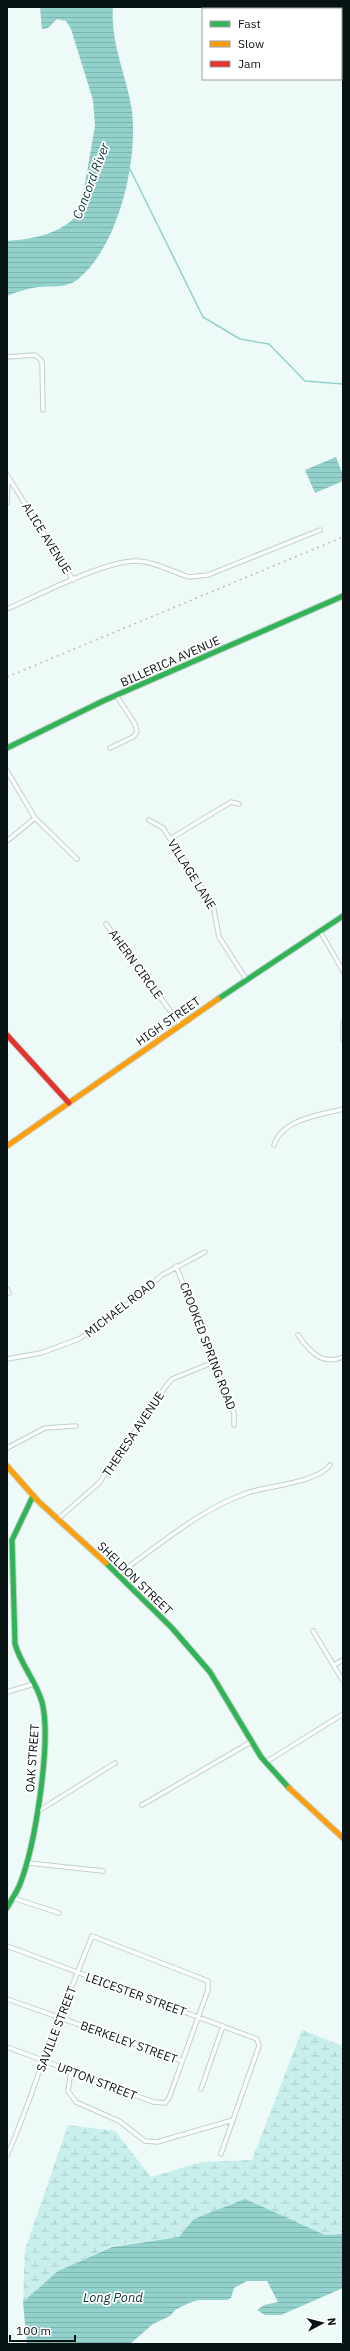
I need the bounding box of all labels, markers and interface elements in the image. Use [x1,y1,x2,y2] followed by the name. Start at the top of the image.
[202,8,342,80] legend
[238,16,261,31] text: Fast
[238,36,264,51] text: Slow
[238,56,261,71] text: Jam
[69,139,114,221] water label: Concord River
[19,500,75,576] street label: ALICE AVENUE
[118,632,222,690] street label: BILLERICA AVENUE
[165,836,219,912] street label: VILLAGE LANE
[106,926,166,1002] street label: AHERN CIRCLE
[133,993,203,1049] street label: HIGH STREET
[82,1276,158,1340] street label: MICHAEL ROAD
[177,1280,239,1412] street label: CROOKED SPRING ROAD
[99,1389,167,1479] street label: THERESA AVENUE
[94,1538,176,1618] street label: SHELDON STREET
[22,1723,42,1793] street label: OAK STREET
[84,1969,188,2019] street label: LEICESTER STREET
[33,1984,79,2074] street label: SAVILLE STREET
[78,2017,180,2067] street label: BERKELEY STREET
[55,2059,139,2103] street label: UPTON STREET
[83,2289,143,2306] water label: Long Pond
[302,2303,342,2343] north arrow
[10,2317,75,2343] scale bar
[324,2317,339,2327] text: N
[16,2323,51,2338] text: 100 m

